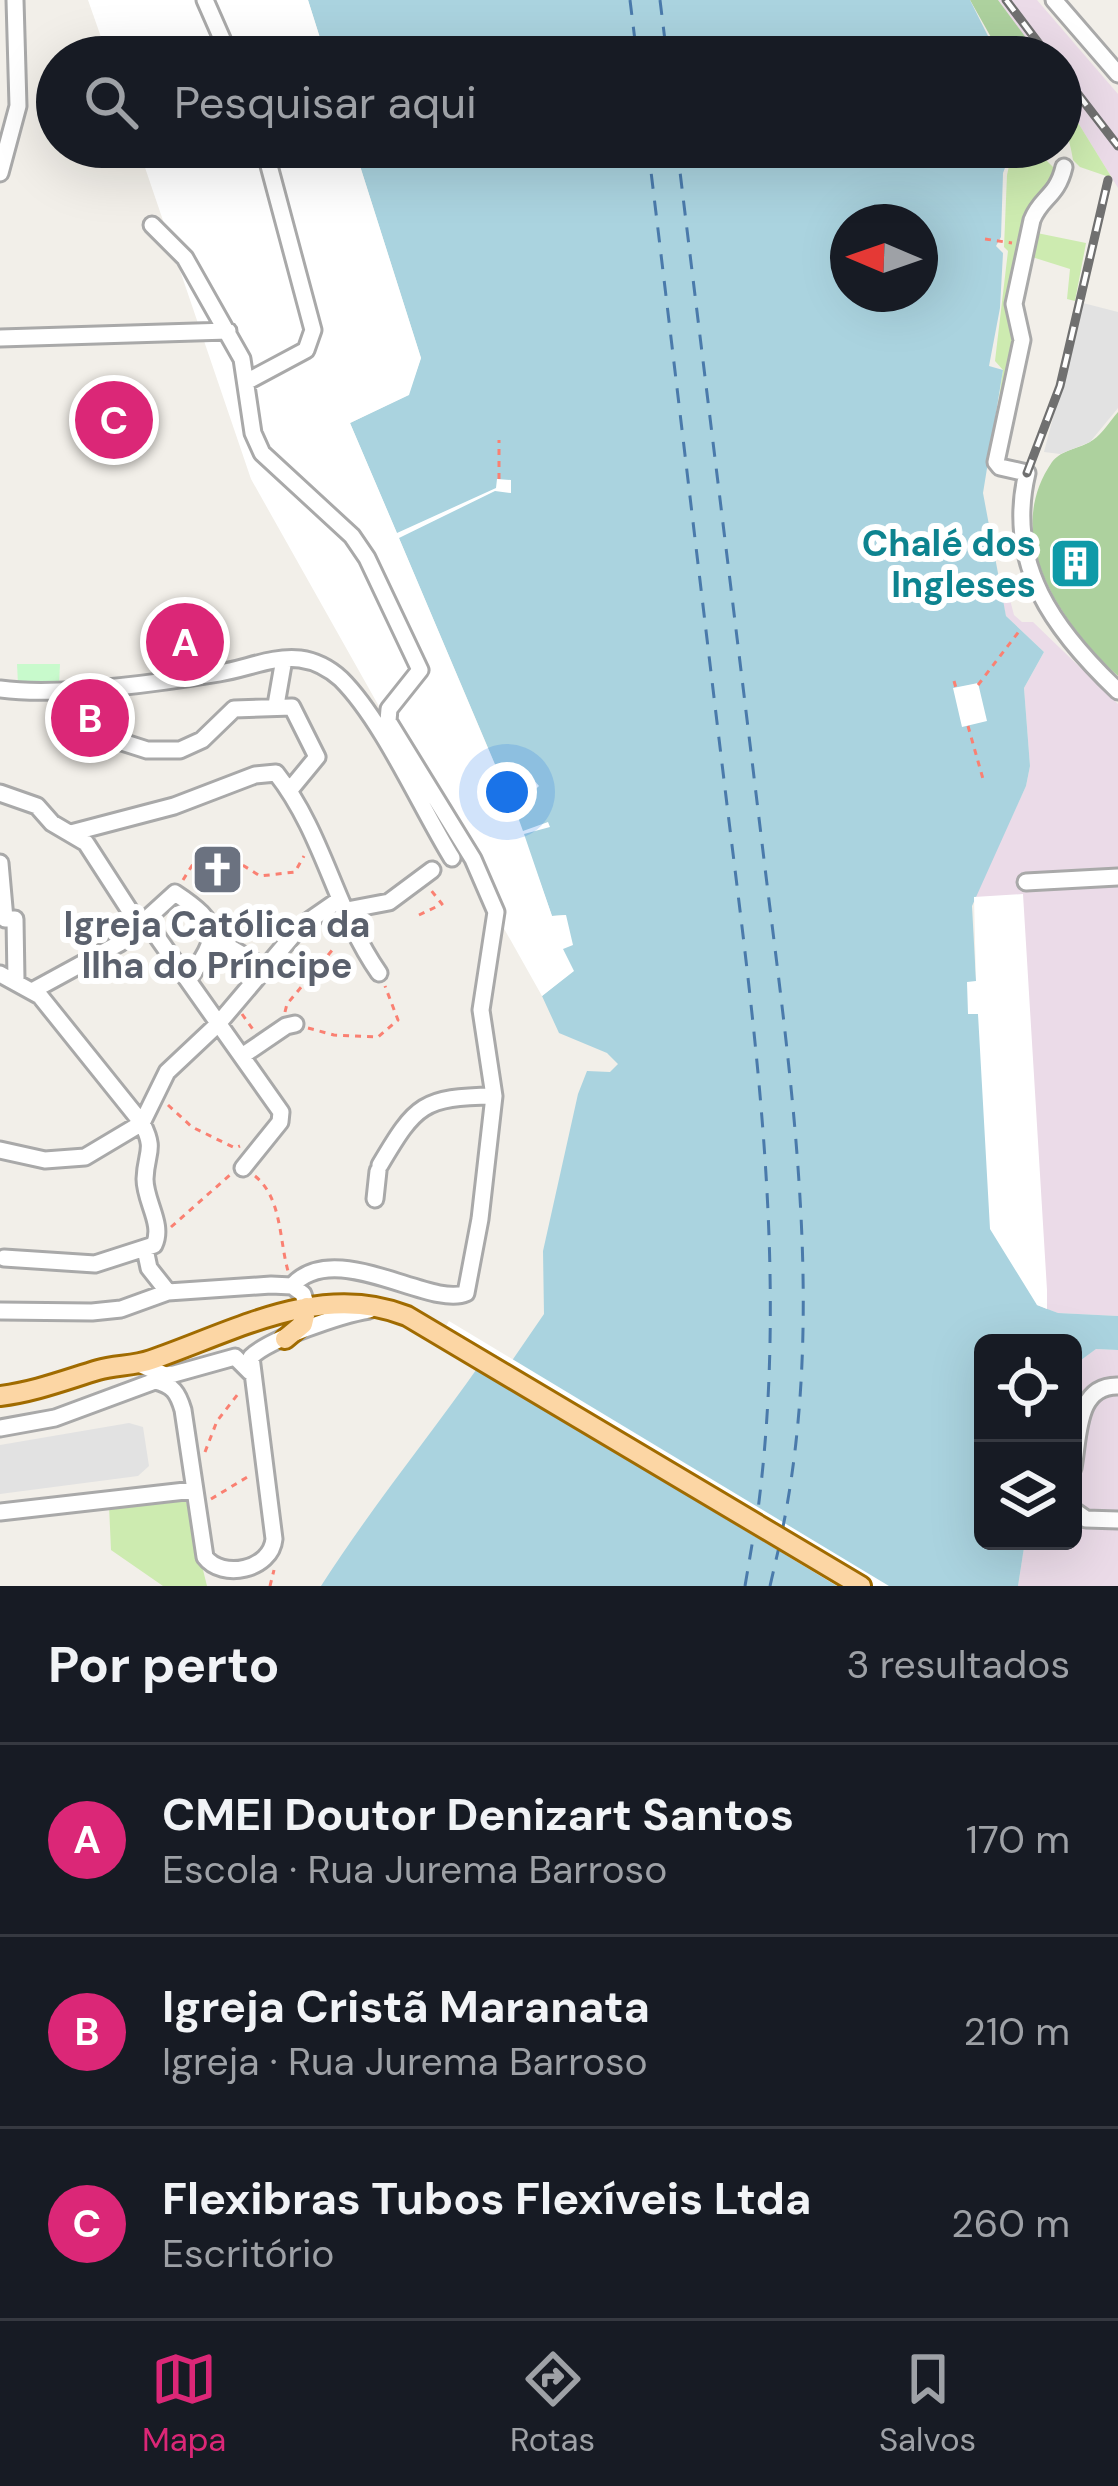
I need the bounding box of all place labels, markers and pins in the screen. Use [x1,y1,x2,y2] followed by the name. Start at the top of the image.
[75,375,153,465] pin: C
[862,520,1036,608] place label: Chalé dos Ingleses
[1047,536,1103,592] building icon: Chalé dos Ingleses
[146,597,224,687] pin: A
[51,673,129,763] pin: B
[189,841,245,897] church icon: Igreja Católica da Ilha do Príncipe
[64,901,370,989] place label: Igreja Católica da Ilha do Príncipe

